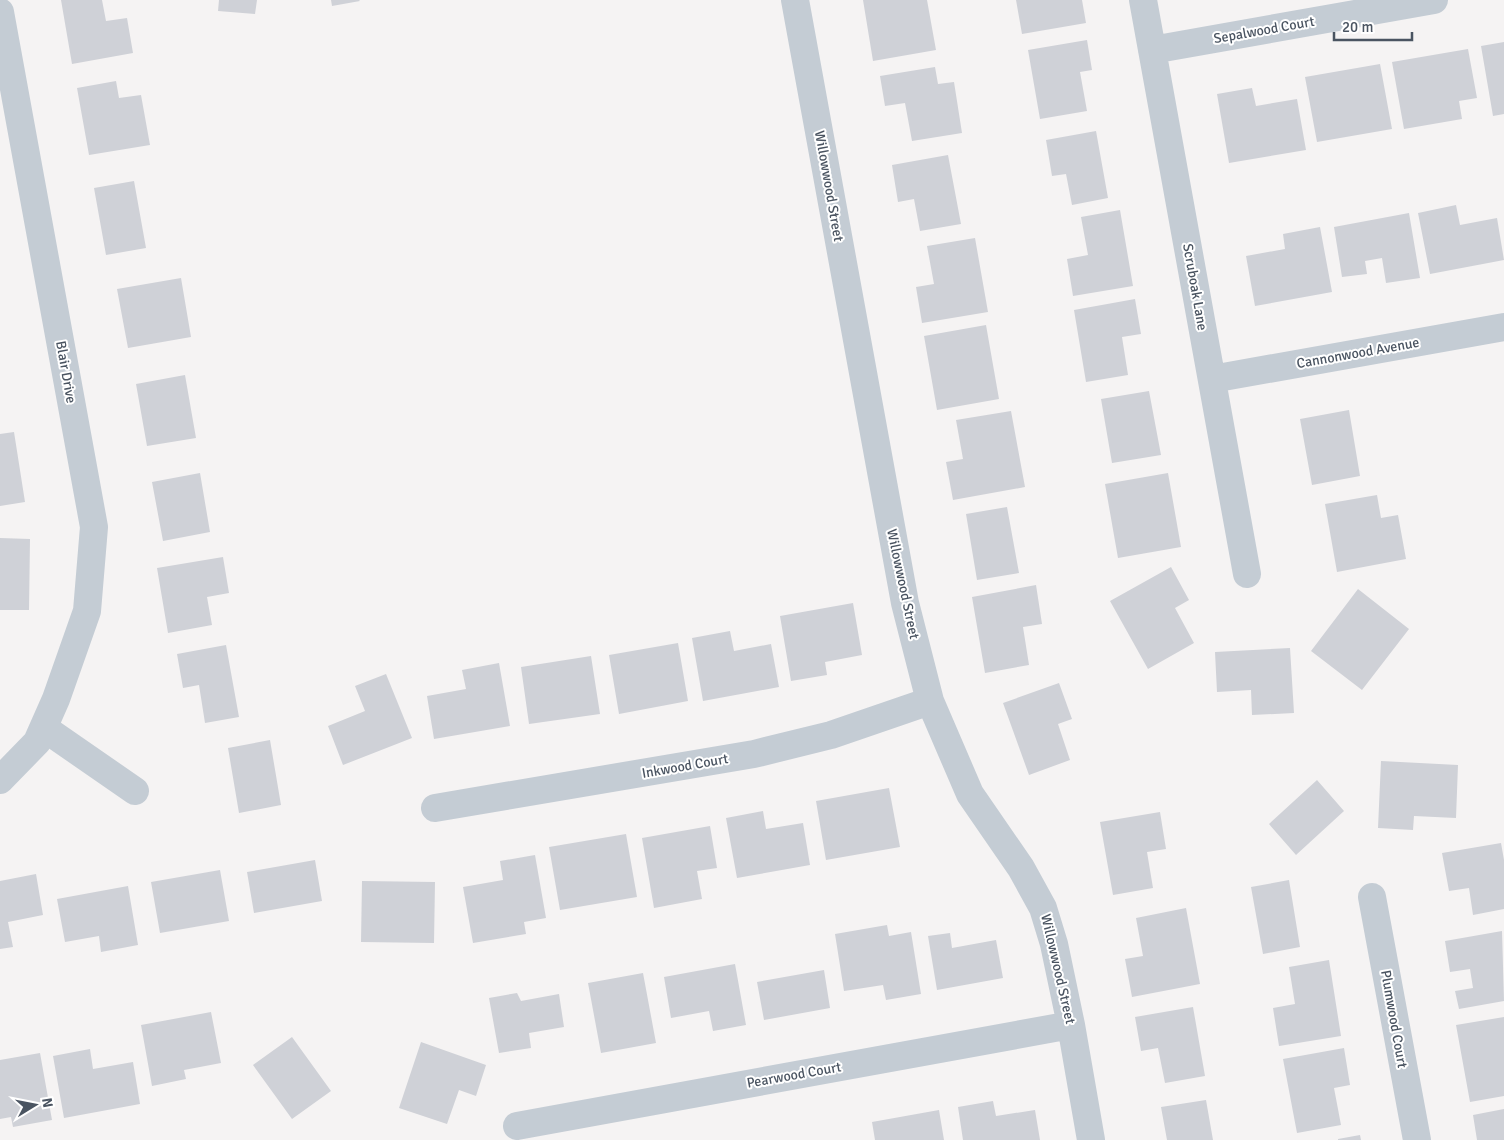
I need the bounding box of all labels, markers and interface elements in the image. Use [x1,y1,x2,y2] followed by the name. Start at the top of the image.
[1334,10,1412,42] scale bar
[1212,13,1316,47] street label: Sepalwood Court
[1342,18,1373,36] text: 20 m
[811,129,847,243] street label: Willowwood Street
[1179,242,1211,332] street label: Scruboak Lane
[1295,334,1421,372] street label: Cannonwood Avenue
[52,339,80,405] street label: Blair Drive
[883,527,923,641] street label: Willowwood Street
[640,750,730,782] street label: Inkwood Court
[1037,912,1079,1026] street label: Willowwood Street
[1377,969,1411,1069] street label: Plumwood Court
[745,1058,843,1092] street label: Pearwood Court
[10,1080,60,1130] north arrow
[38,1097,57,1109] text: N

